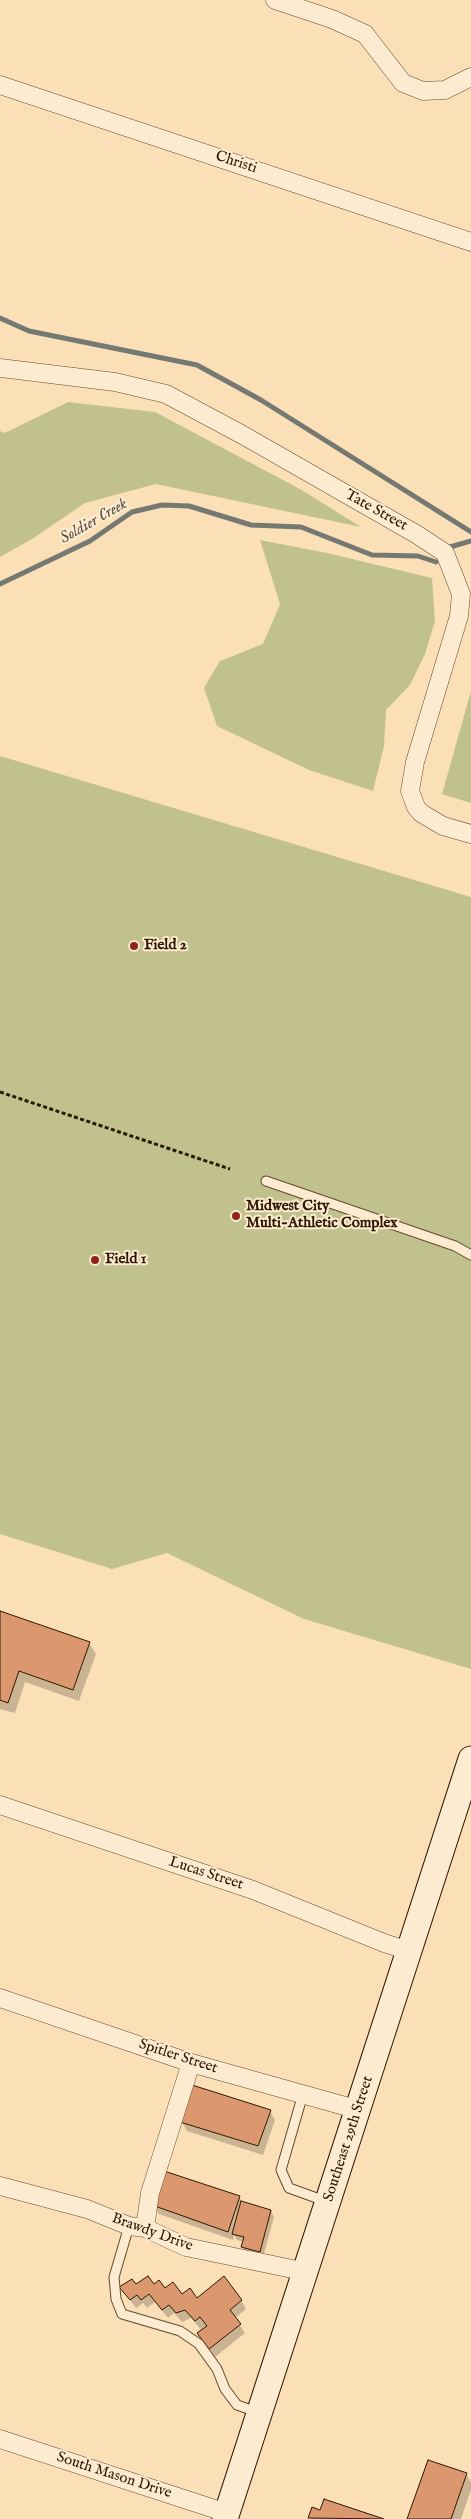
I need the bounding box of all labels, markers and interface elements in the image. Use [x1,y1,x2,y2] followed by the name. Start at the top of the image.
[213,148,259,178] street label: Christi
[342,486,410,536] street label: Tate Street
[57,495,131,549] water label: Soldier Creek
[144,937,187,955] place label: Field 2
[128,940,140,952] marker: Field 2
[246,1198,398,1233] place label: Midwest City Multi-Athletic Complex
[230,1210,242,1222] marker: Midwest City Multi-Athletic Complex
[105,1251,146,1269] place label: Field 1
[89,1254,101,1266] marker: Field 1
[167,1854,245,1894] street label: Lucas Street
[136,2036,220,2078] street label: Spitler Street
[320,2074,378,2204] street label: Southeast 29th Street
[109,2210,195,2256] street label: Brawdy Drive
[54,2449,174,2503] street label: South Mason Drive

